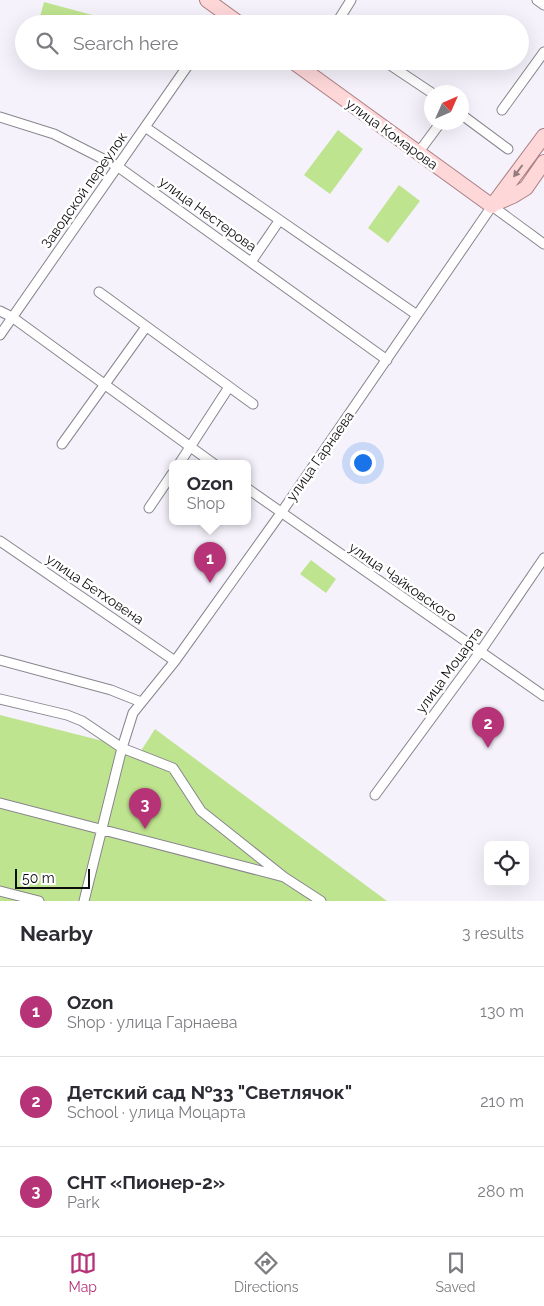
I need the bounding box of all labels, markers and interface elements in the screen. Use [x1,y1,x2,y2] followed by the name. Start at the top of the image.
[15,15,529,70] search box
[33,29,61,57] icon: search
[73,32,179,54] text: Search here
[424,85,469,130] north arrow
[343,95,441,173] street label: улица Комарова
[38,129,130,251] street label: Заводской переулок
[513,164,523,178] one-way arrow
[156,173,260,255] street label: улица Нестерова
[283,408,357,504] street label: улица Гарнаева
[350,450,376,476] your location
[169,460,251,525] popup
[187,472,233,494] text: Ozon
[187,494,225,513] text: Shop
[346,539,460,625] street label: улица Чайковского
[194,542,226,583] pin: 1
[43,550,147,628] street label: улица Бетховена
[412,624,486,716] street label: улица Моцарта
[472,707,504,748] pin: 2
[129,788,161,829] pin: 3
[484,841,529,886] map controls
[484,841,529,886] button: locate
[15,866,90,889] scale bar
[22,870,55,886] text: 50 m
[20,921,93,946] text: Nearby
[462,924,524,943] text: 3 results
[67,991,114,1013] text: Ozon
[32,1002,40,1021] text: 1
[480,1002,524,1021] text: 130 m
[67,1013,238,1032] text: Shop · улица Гарнаева
[67,1081,352,1103] text: Детский сад №33 "Светлячок"
[31,1092,41,1111] text: 2
[480,1092,524,1111] text: 210 m
[67,1103,246,1122] text: School · улица Моцарта
[67,1171,225,1193] text: СНТ «Пионер-2»
[32,1182,40,1201] text: 3
[478,1182,524,1201] text: 280 m
[67,1193,100,1212] text: Park
[68,1249,97,1295] tab: Map
[234,1249,299,1295] tab: Directions
[435,1249,476,1295] tab: Saved

